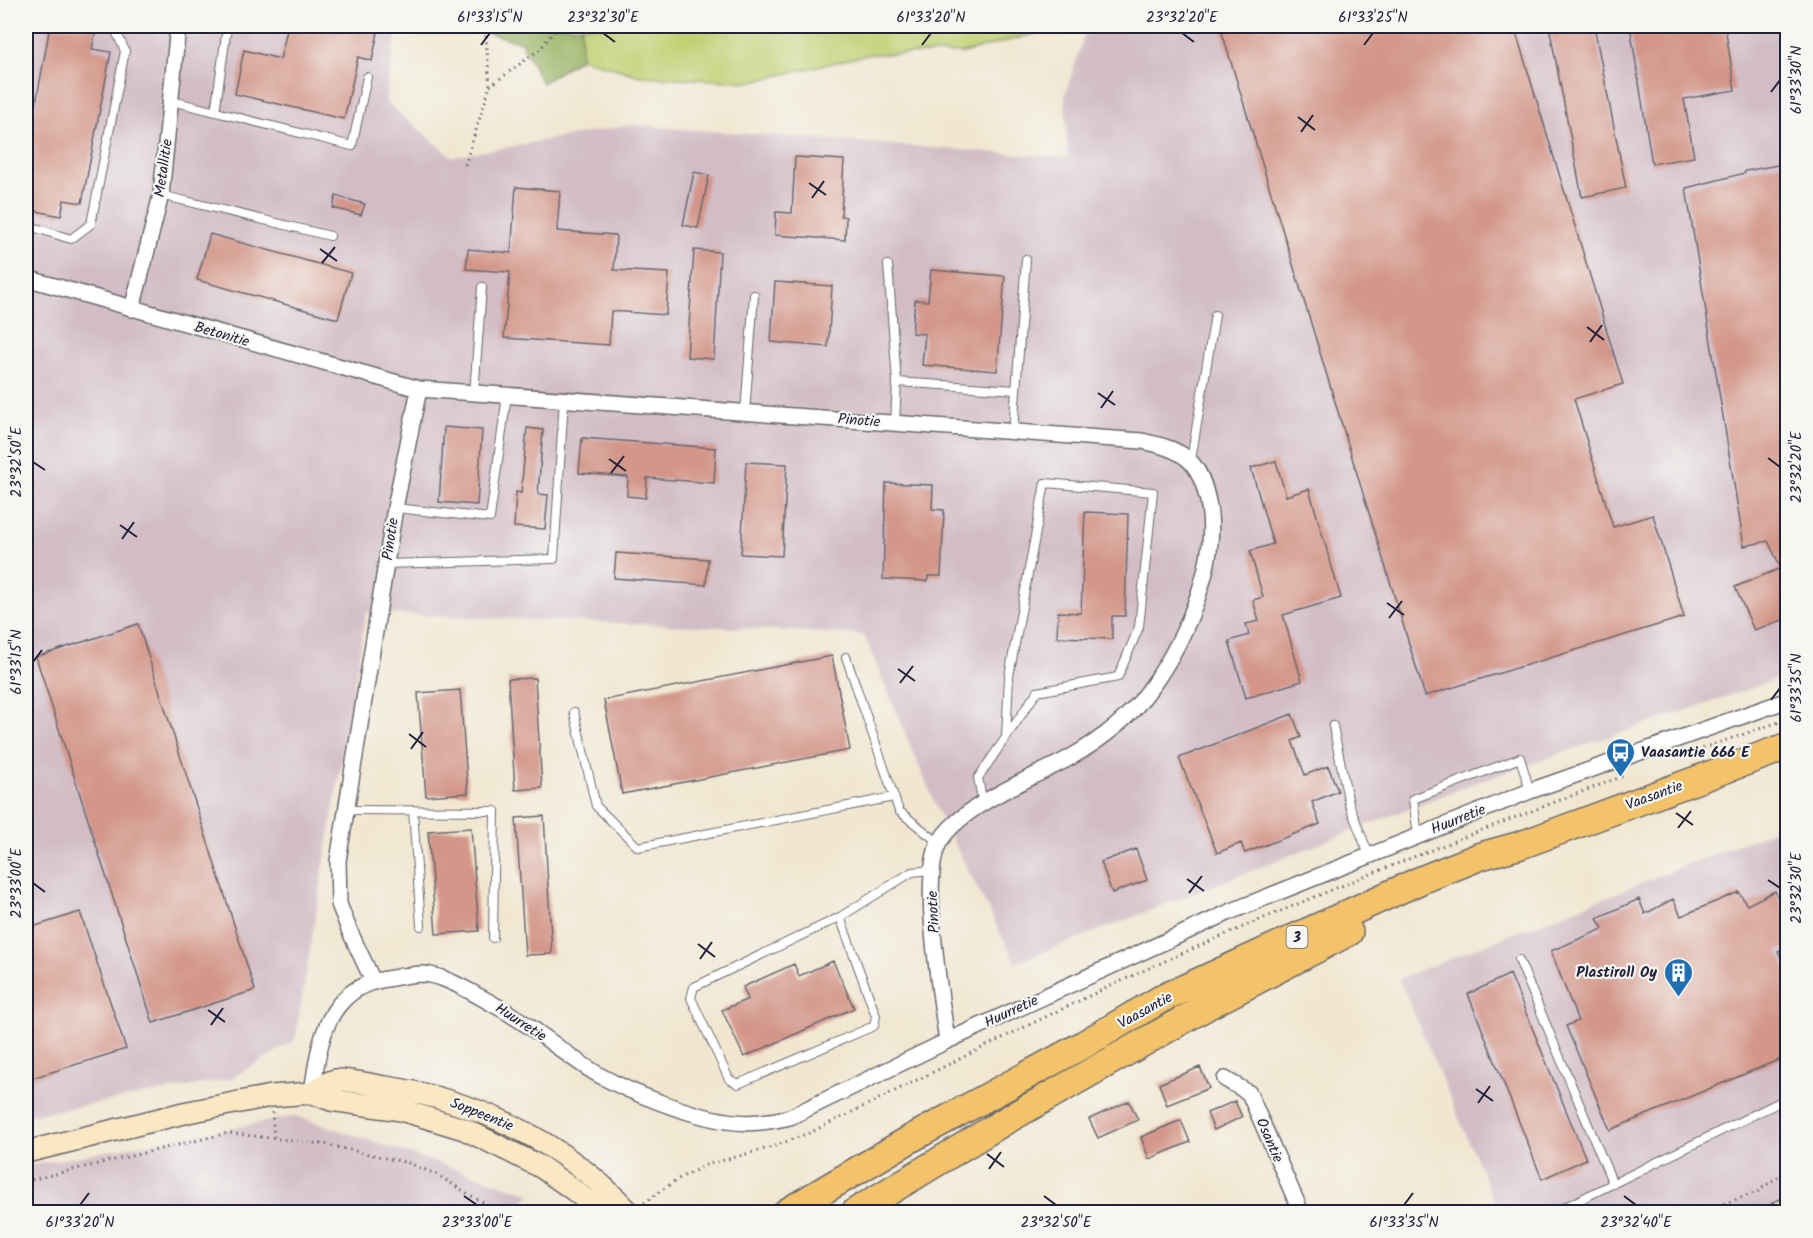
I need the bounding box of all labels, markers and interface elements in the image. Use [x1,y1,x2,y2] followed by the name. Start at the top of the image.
[457,6,523,30] text: 61°33'15"N
[567,6,640,30] text: 23°32'30"E
[897,6,965,30] text: 61°33'20"N
[1146,6,1219,30] text: 23°32'20"E
[1338,6,1408,30] text: 61°33'25"N
[1785,46,1809,114] text: 61°33'30"N
[148,137,180,199] street label: Metallitie
[191,316,252,354] street label: Betonitie
[837,408,881,434] street label: Pinotie
[5,425,29,498] text: 23°32'50"E
[1785,430,1809,503] text: 23°32'20"E
[376,516,406,562] street label: Pinotie
[5,629,29,695] text: 61°33'15"N
[1785,653,1809,723] text: 61°33'35"N
[1604,736,1636,778] bus stop icon: Vaasantie 666 E
[1641,741,1750,765] place label: Vaasantie 666 E
[1622,774,1687,817] street label: Vaasantie
[1427,798,1490,842] street label: Huurretie
[5,847,29,918] text: 23°33'00"E
[1785,851,1809,924] text: 23°32'30"E
[921,890,947,934] street label: Pinotie
[1286,926,1308,948] road number: 3
[1662,956,1694,998] building icon: Plastiroll Oy
[1576,961,1657,985] place label: Plastiroll Oy
[1114,986,1178,1036] street label: Vaasantie
[980,989,1043,1035] street label: Huurretie
[490,997,551,1049] street label: Huurretie
[446,1091,517,1139] street label: Soppeentie
[1249,1114,1289,1167] street label: Osantie
[46,1211,114,1235] text: 61°33'20"N
[442,1211,513,1235] text: 23°33'00"E
[1020,1211,1093,1235] text: 23°32'50"E
[1369,1211,1439,1235] text: 61°33'35"N
[1600,1211,1673,1235] text: 23°32'40"E

